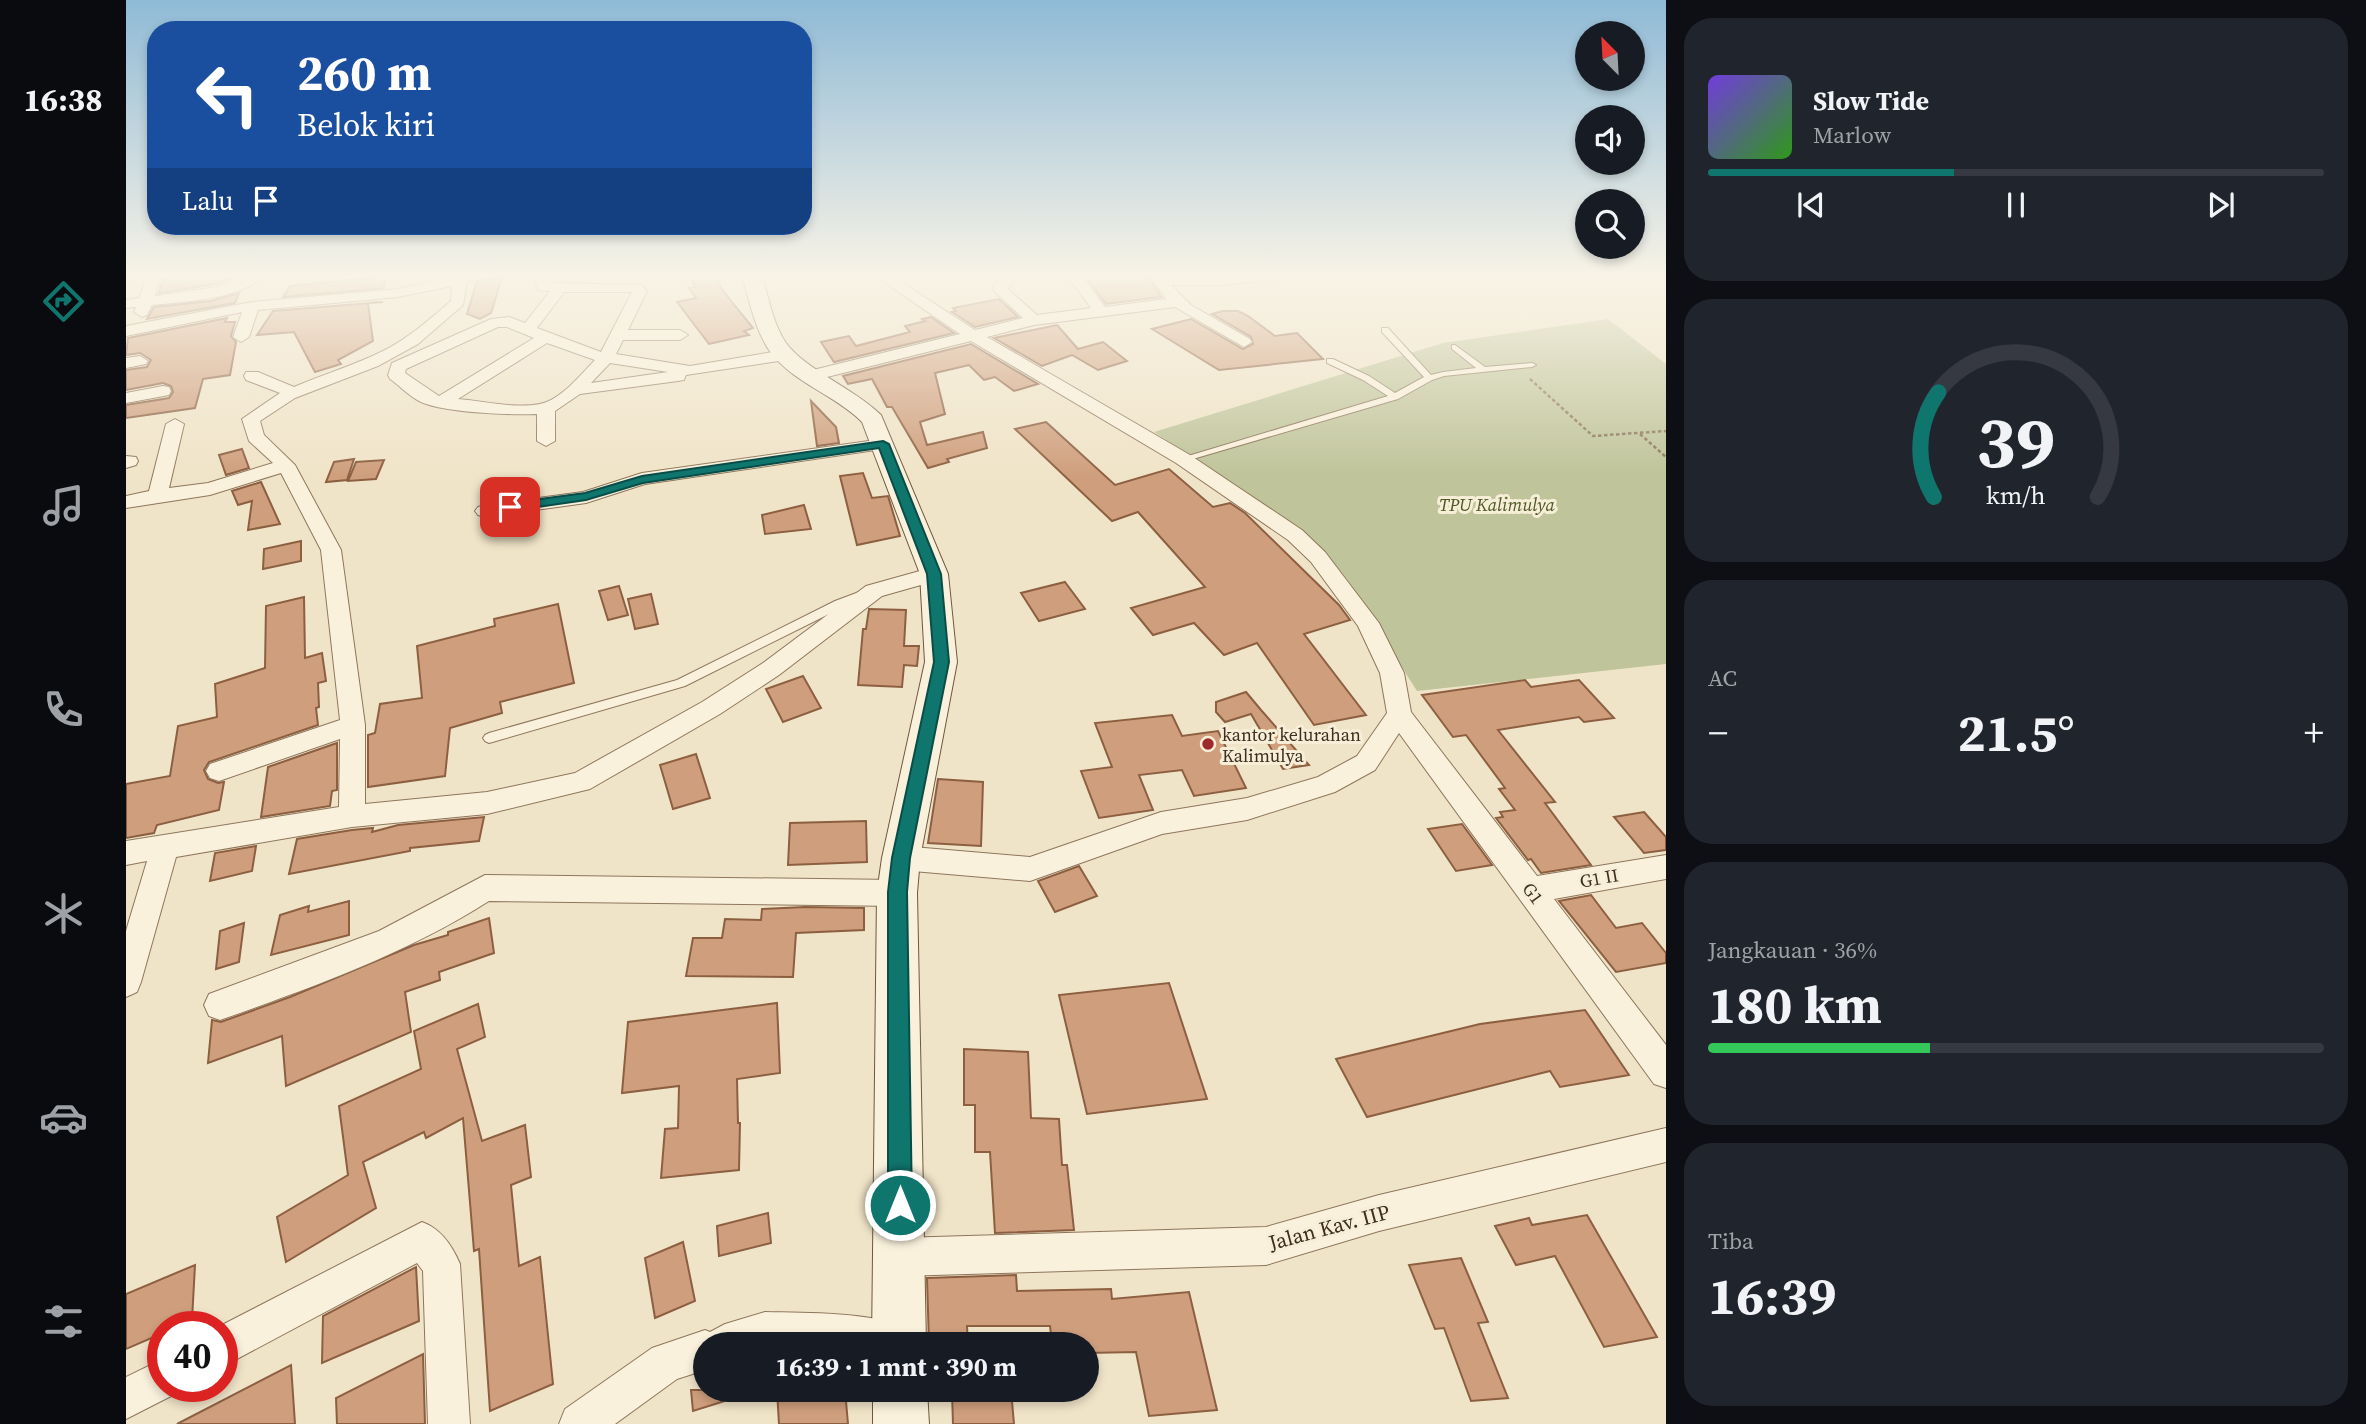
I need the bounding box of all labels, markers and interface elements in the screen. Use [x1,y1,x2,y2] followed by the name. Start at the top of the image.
[1575,21,1645,91] north arrow
[1575,21,1645,259] map controls
[297,39,432,106] text: 260 m
[182,49,273,140] icon: left
[24,78,102,122] text: 16:38
[1813,83,1929,119] text: Slow Tide
[297,103,435,147] text: Belok kiri
[1575,105,1645,175] button: sound
[1813,119,1891,151] text: Marlow
[247,182,285,220] icon: arrive
[182,183,233,219] text: Lalu
[1792,186,1830,224] icon: previous
[1997,186,2035,224] icon: pause
[2202,186,2240,224] icon: next
[1575,189,1645,259] button: search
[39,277,88,326] icon: directions
[1977,392,2055,491] text: 39
[480,477,540,537] pin
[1986,478,2046,512] text: km/h
[39,481,88,530] icon: music
[491,488,529,526] icon: arrive
[1439,492,1556,517] park label: TPU Kalimulya
[1708,662,1737,694] text: AC
[39,685,88,734] icon: phone
[1957,697,2075,768] text: 21.5°
[1708,707,1728,759] text: −
[2304,707,2324,759] text: +
[1222,722,1361,768] place label: kantor kelurahan Kalimulya
[1200,736,1216,752] marker: kantor kelurahan Kalimulya
[1578,862,1620,894] street label: G1 II
[1517,877,1549,909] street label: G1
[39,889,88,938] icon: climate
[1708,934,1877,966] text: Jangkauan · 36%
[1708,969,1882,1040] text: 180 km
[39,1093,88,1142] icon: car
[863,1168,937,1242] position arrow
[1264,1197,1393,1257] street label: Jalan Kav. IIP
[1708,1225,1754,1257] text: Tiba
[1708,1260,1836,1331] text: 16:39
[39,1297,88,1346] icon: filters
[147,1311,238,1402] speed limit sign: 40
[775,1349,1017,1385] text: 16:39 · 1 mnt · 390 m

